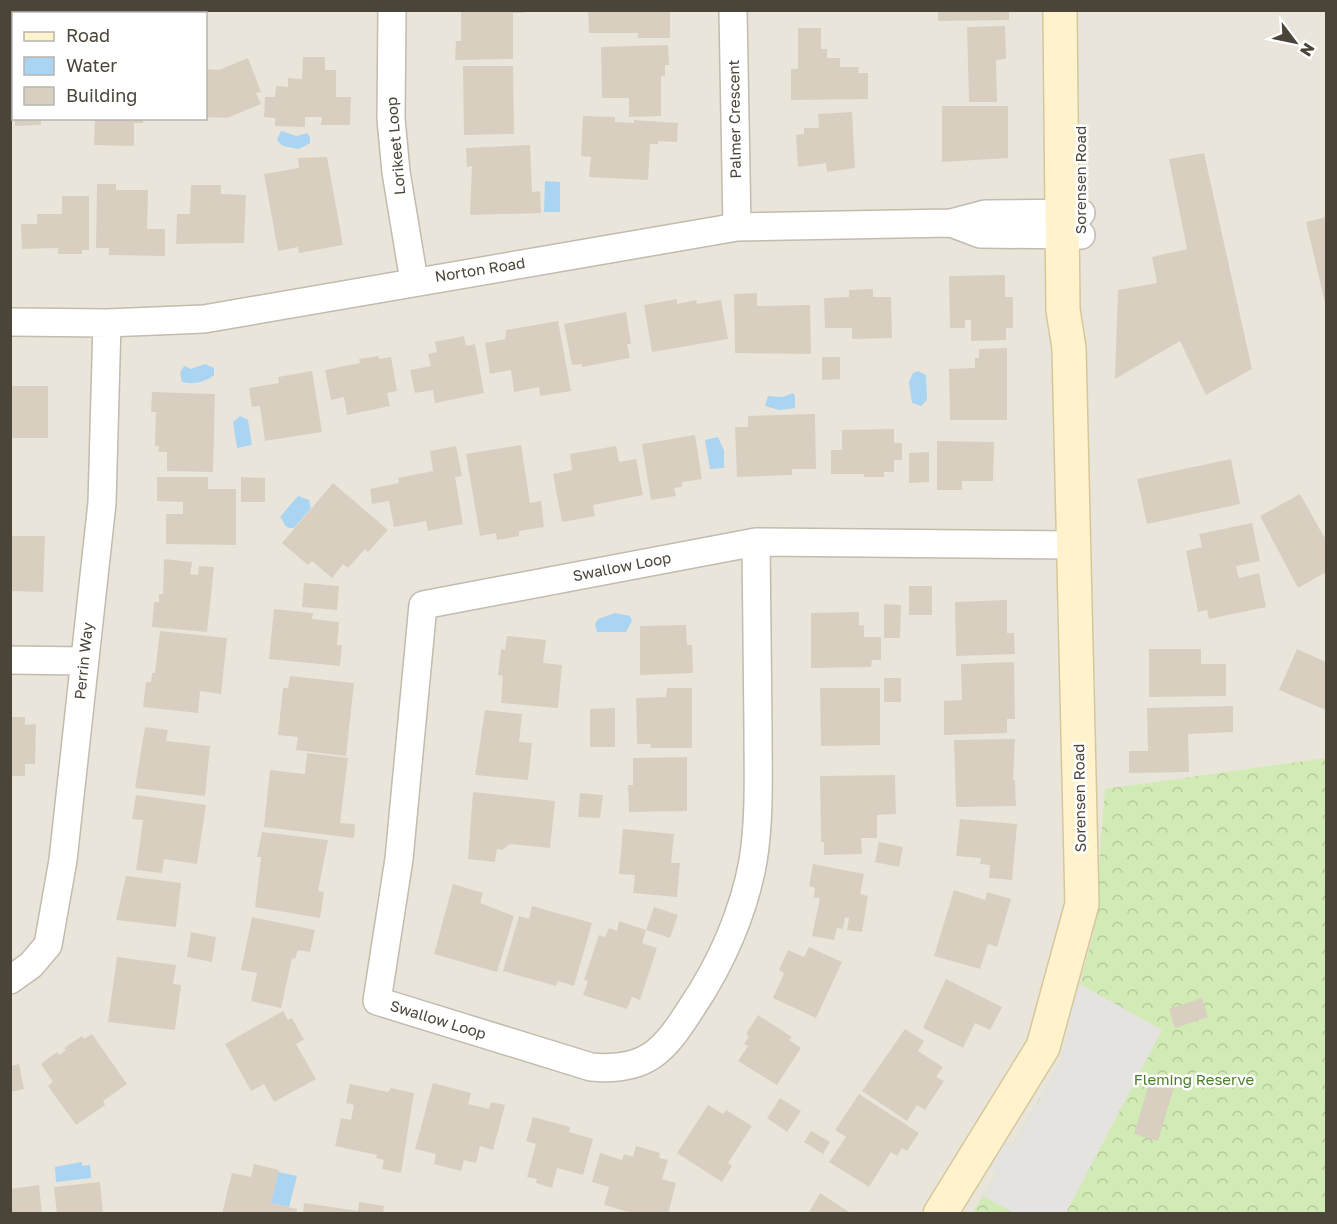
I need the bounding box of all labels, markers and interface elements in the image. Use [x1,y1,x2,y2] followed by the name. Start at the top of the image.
[12,12,207,120] legend
[1265,12,1325,72] north arrow
[66,24,110,46] text: Road
[1296,39,1319,60] text: N
[66,54,117,76] text: Water
[724,59,744,179] street label: Palmer Crescent
[66,84,137,106] text: Building
[382,96,408,196] street label: Lorikeet Loop
[1071,126,1089,234] street label: Sorensen Road
[433,253,526,285] street label: Norton Road
[571,548,672,584] street label: Swallow Loop
[70,621,96,700] street label: Perrin Way
[1069,744,1089,852] street label: Sorensen Road
[388,996,489,1042] street label: Swallow Loop
[1134,1070,1254,1088] park label: Fleming Reserve

